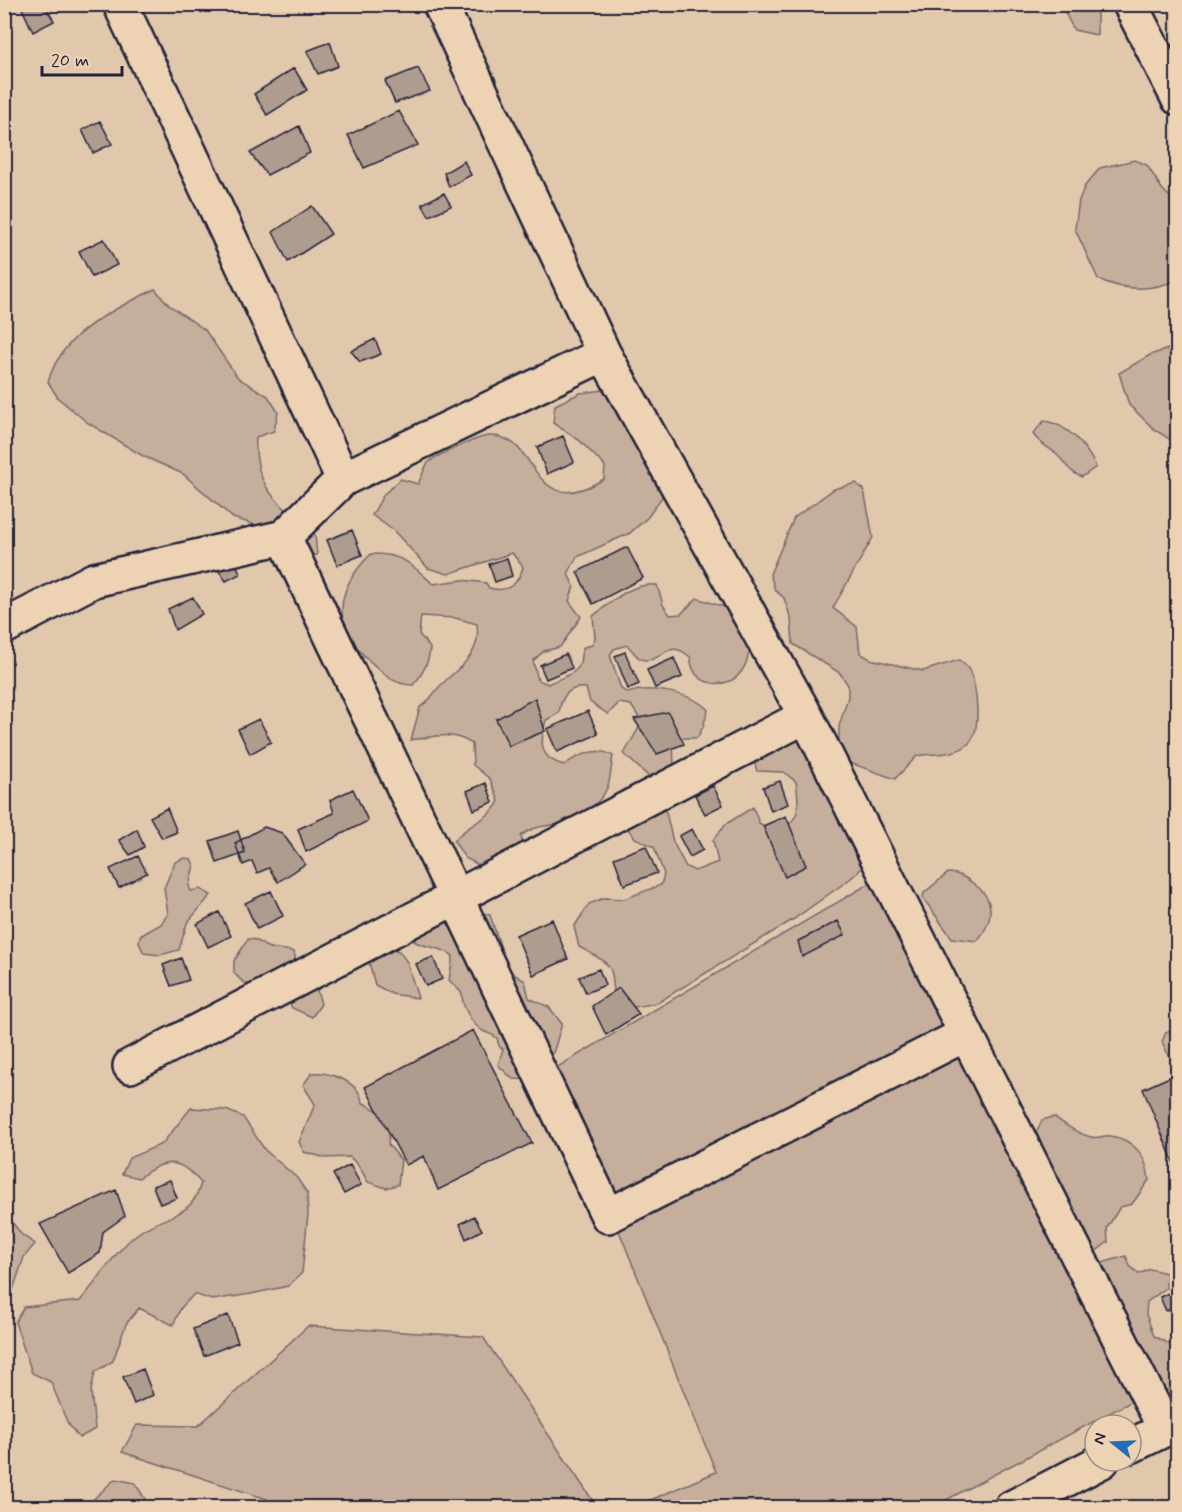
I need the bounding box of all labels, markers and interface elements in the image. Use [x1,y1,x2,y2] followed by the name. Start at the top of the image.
[42,39,122,77] scale bar
[51,49,89,73] text: 20 m
[1083,1413,1143,1473] north arrow
[1089,1431,1112,1447] text: N

